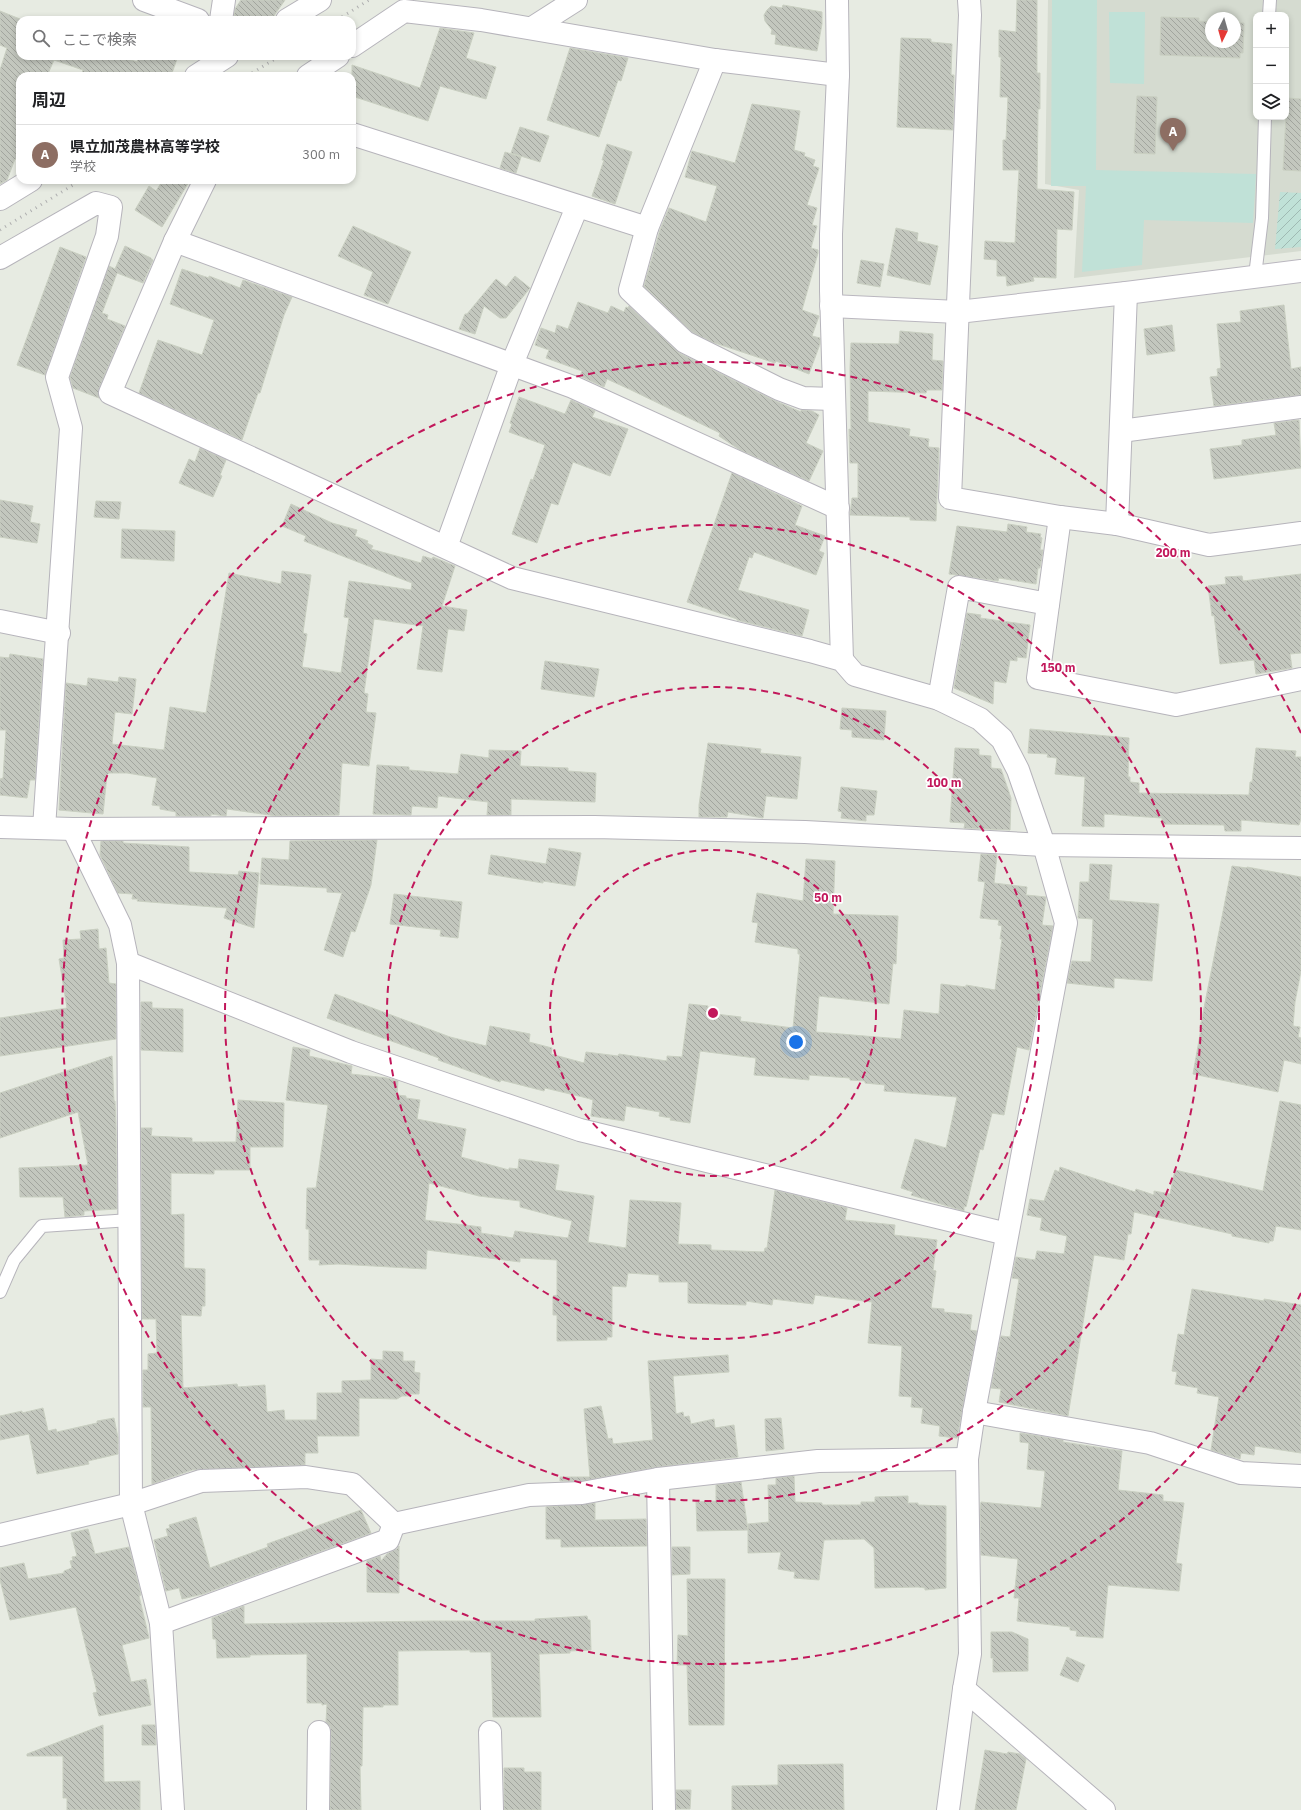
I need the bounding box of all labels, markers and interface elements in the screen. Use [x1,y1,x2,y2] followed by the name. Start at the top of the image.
[1205,12,1241,48] north arrow
[1253,12,1289,120] map controls
[1253,12,1289,48] button: +
[16,16,356,60] search box
[30,27,52,49] icon: search
[62,30,137,49] text: ここで検索
[1253,48,1289,84] button: −
[1253,84,1289,120] button: layers
[32,89,66,111] text: 周辺
[1160,118,1186,151] pin: A
[70,137,220,156] text: 県立加茂農林高等学校
[41,146,49,163] text: A
[302,146,340,163] text: 300 m
[70,158,96,175] text: 学校
[1155,545,1191,560] text: 200 m
[1040,660,1076,675] text: 150 m
[926,775,962,790] text: 100 m
[814,890,842,905] text: 50 m
[706,1006,720,1020] centre of rings
[786,1032,806,1052] your location

